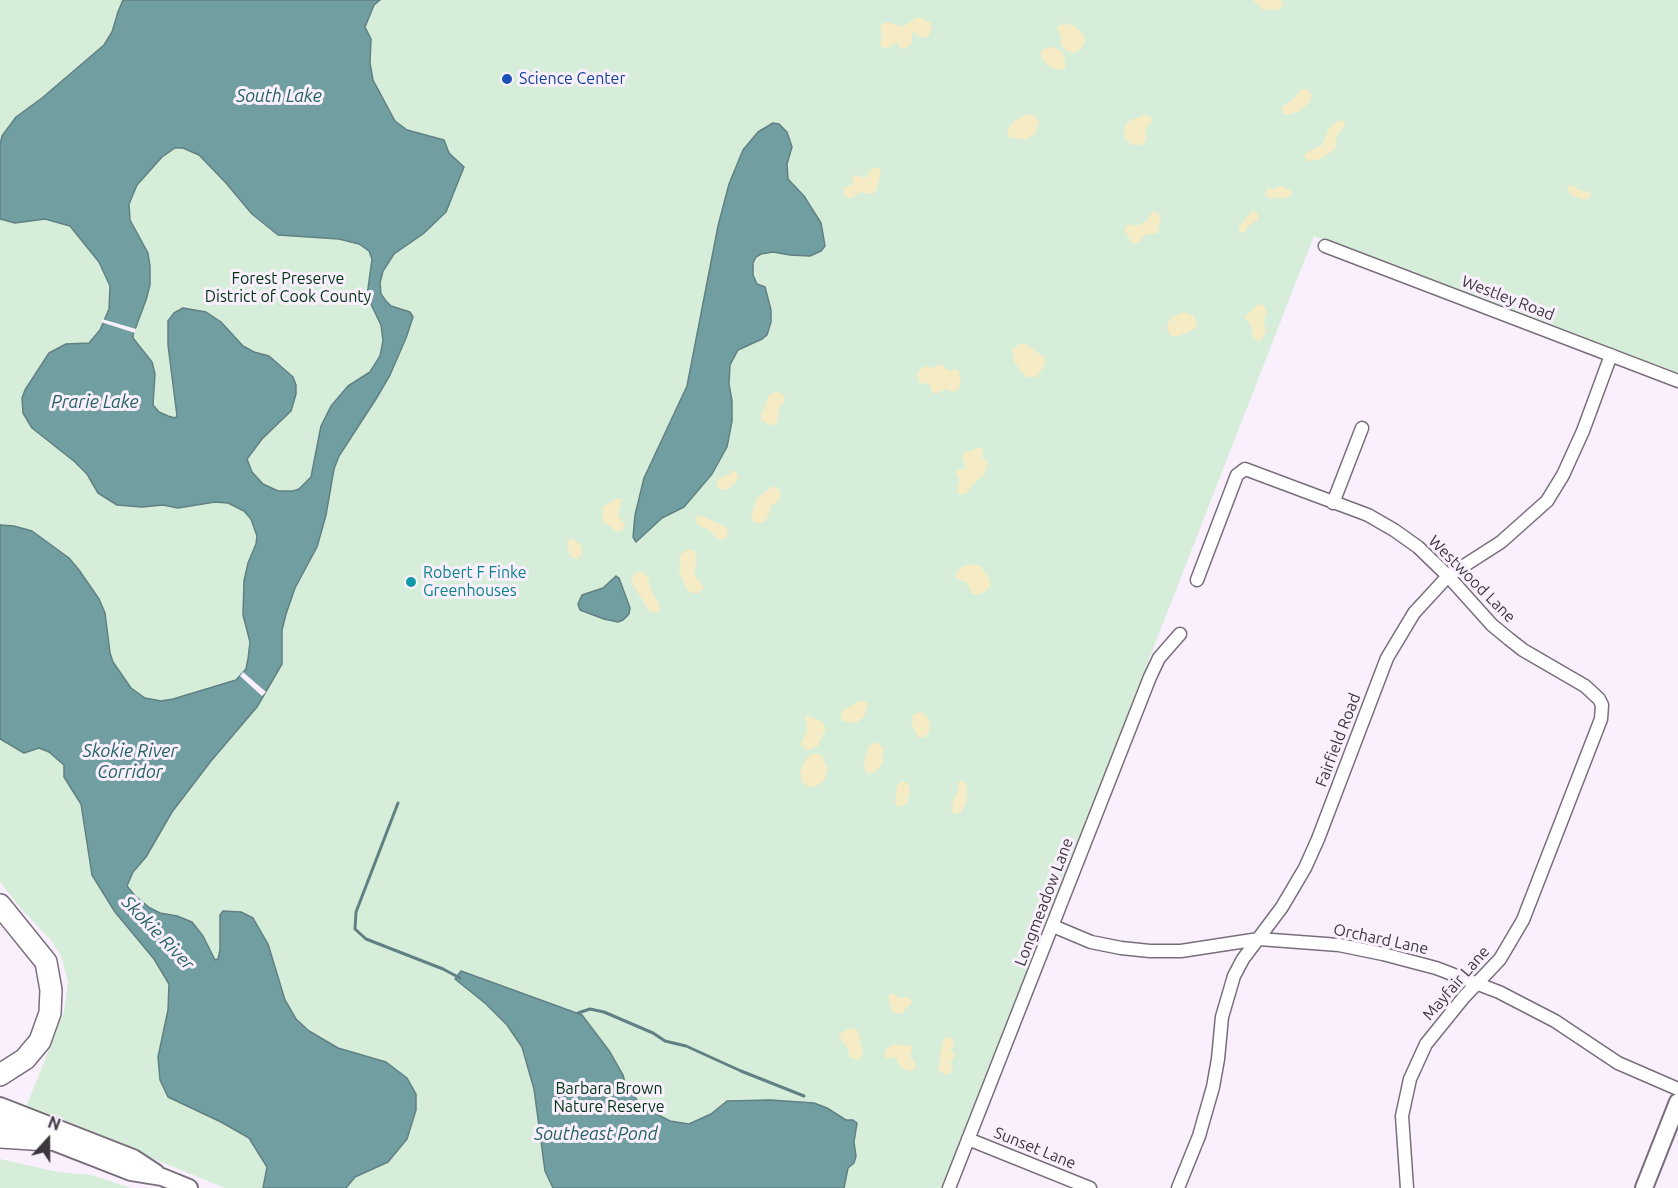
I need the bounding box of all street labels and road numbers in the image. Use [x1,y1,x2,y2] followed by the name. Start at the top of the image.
[1459,271,1557,325] street label: Westley Road
[1425,532,1519,626] street label: Westwood Lane
[1311,690,1365,790] street label: Fairfield Road
[1011,835,1077,969] street label: Longmeadow Lane
[1332,920,1430,958] street label: Orchard Lane
[1419,942,1493,1024] street label: Mayfair Lane
[991,1123,1079,1173] street label: Sunset Lane

